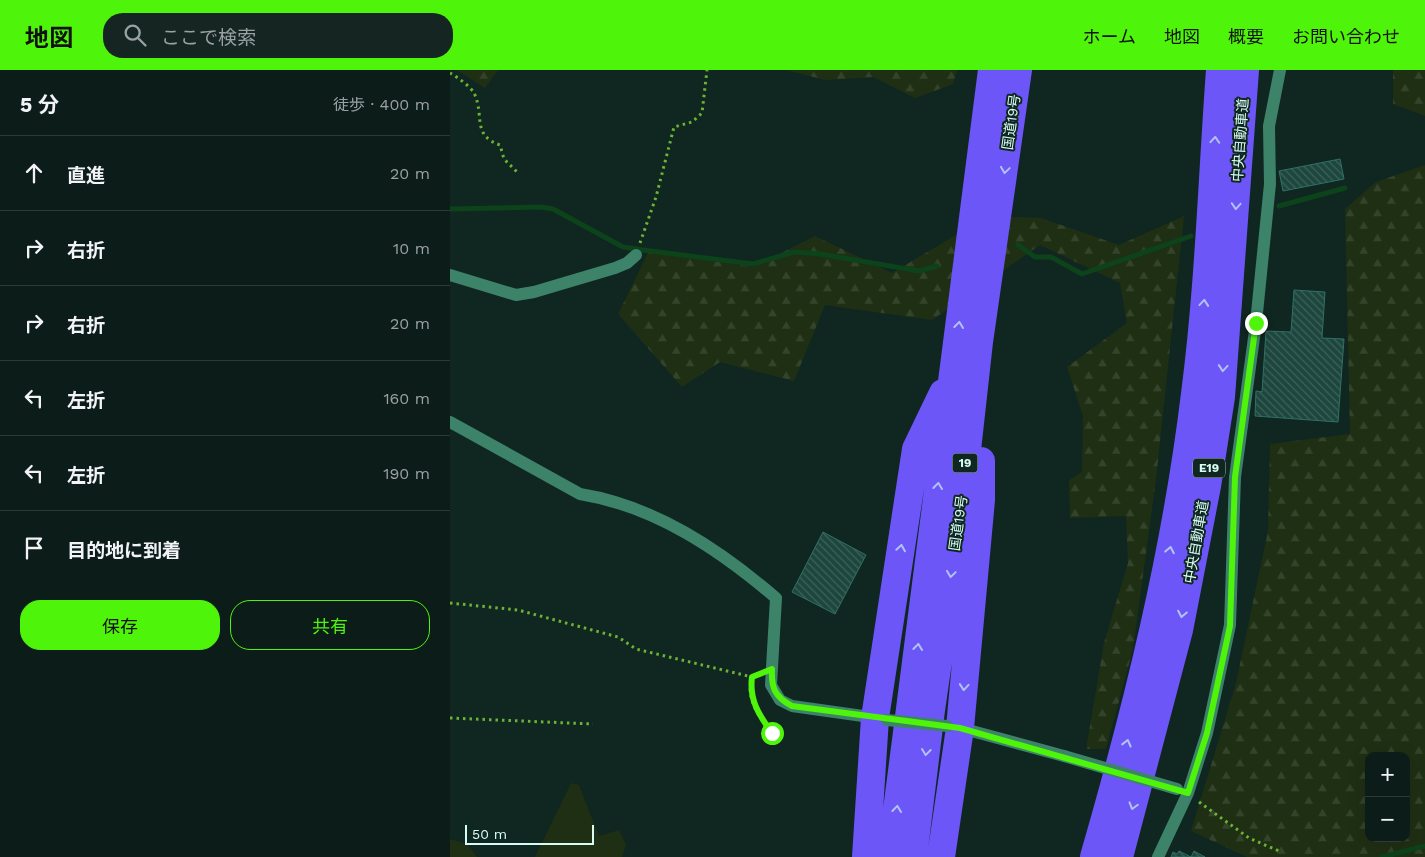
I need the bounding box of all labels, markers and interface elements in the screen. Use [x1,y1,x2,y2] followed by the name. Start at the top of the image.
[103,13,453,58] search box
[121,21,149,49] icon: search
[25,24,73,52] text: 地図
[161,26,256,49] text: ここで検索
[1083,26,1136,47] text: ホーム
[1164,26,1200,47] text: 地図
[1228,26,1264,47] text: 概要
[1292,26,1400,47] text: お問い合わせ
[20,92,59,117] text: 5 分
[999,93,1023,151] street label: 国道19号
[333,95,430,114] text: 徒歩 · 400 m
[1229,98,1251,182] street label: 中央自動車道
[1209,136,1220,144] one-way arrow
[20,159,48,187] icon: ahead
[67,164,105,187] text: 直進
[390,164,430,183] text: 20 m
[1000,166,1010,175] one-way arrow
[1230,202,1241,210] one-way arrow
[20,234,48,262] icon: right
[67,239,105,262] text: 右折
[393,239,430,258] text: 10 m
[1198,298,1209,306] one-way arrow
[20,309,48,337] icon: right
[1245,312,1268,335] route end
[67,314,105,337] text: 右折
[390,314,430,333] text: 20 m
[953,321,964,329] one-way arrow
[1218,364,1229,372] one-way arrow
[20,384,48,412] icon: left
[67,389,105,412] text: 左折
[383,389,430,408] text: 160 m
[952,453,978,472] road number: 19
[1193,458,1225,478] road number: E19
[20,459,48,487] icon: left
[67,464,105,487] text: 左折
[383,464,430,483] text: 190 m
[932,482,943,490] one-way arrow
[946,494,970,552] street label: 国道19号
[1181,499,1211,585] street label: 中央自動車道
[20,534,48,562] icon: arrive
[67,539,181,562] text: 目的地に到着
[895,544,905,552] one-way arrow
[1164,546,1174,554] one-way arrow
[946,570,956,579] one-way arrow
[20,600,220,650] button: 保存
[230,600,430,650] button: 共有
[1178,610,1188,619] one-way arrow
[912,643,923,651] one-way arrow
[959,683,970,691] one-way arrow
[761,722,784,745] route start
[1121,738,1132,747] one-way arrow
[921,749,932,757] one-way arrow
[1365,752,1410,842] map controls
[1365,752,1410,797] button: +
[1365,797,1410,842] button: −
[1128,801,1139,810] one-way arrow
[891,804,902,812] one-way arrow
[465,822,594,845] scale bar
[472,826,507,842] text: 50 m

